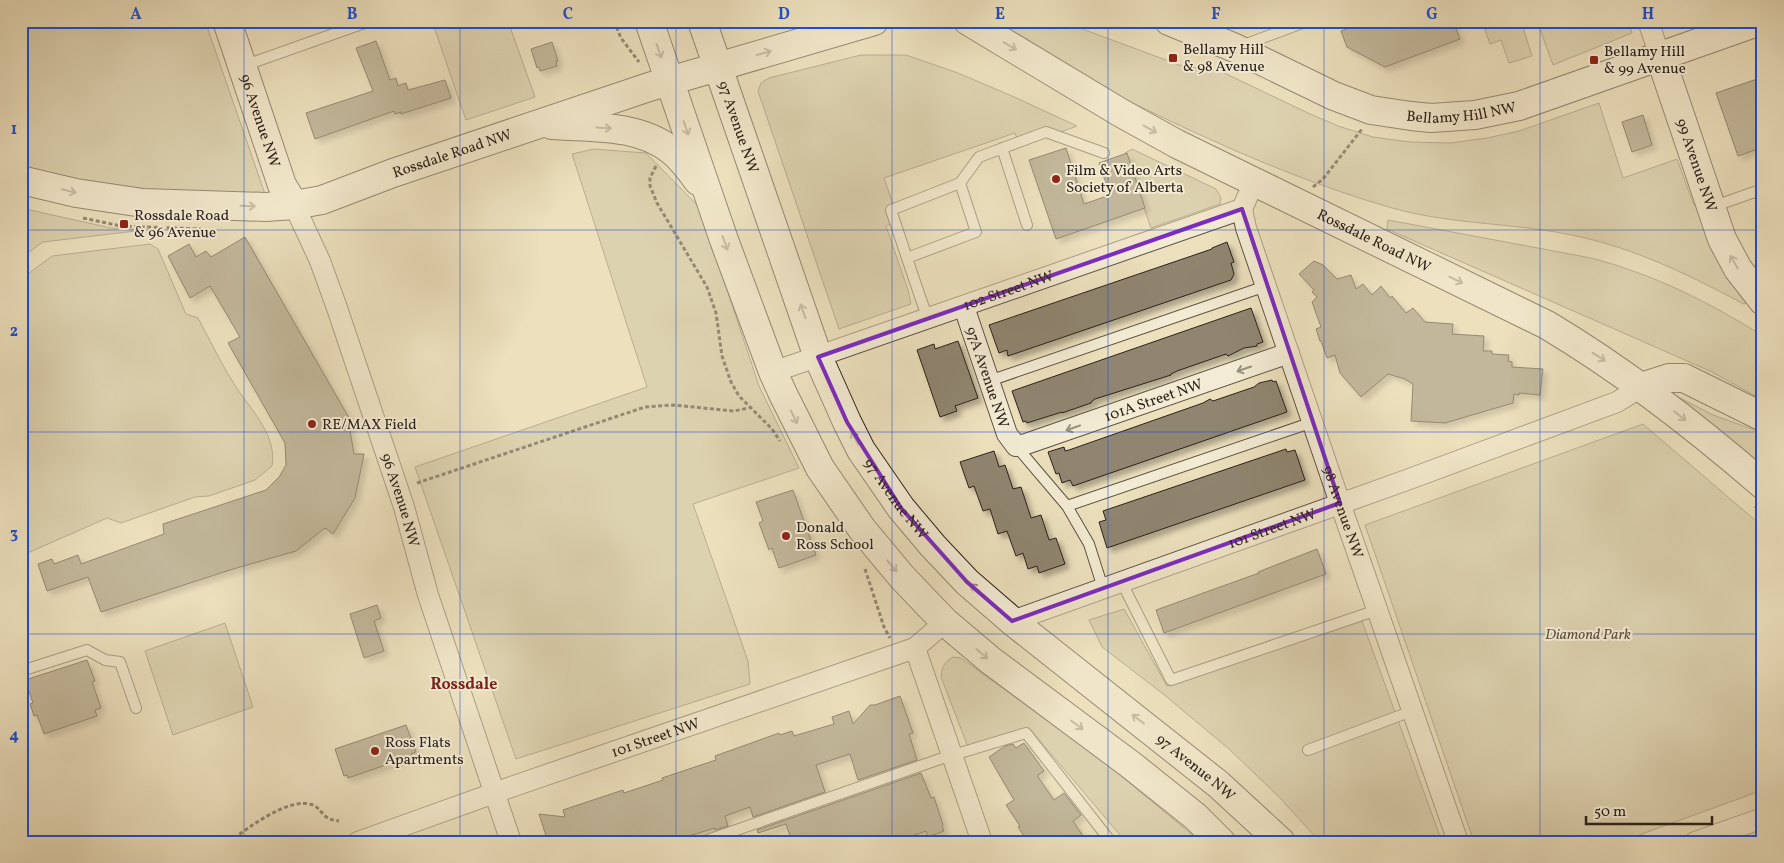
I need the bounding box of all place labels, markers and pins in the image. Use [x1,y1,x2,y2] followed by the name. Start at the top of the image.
[1183,40,1265,78] place label: Bellamy Hill & 98 Avenue
[1604,42,1686,80] place label: Bellamy Hill & 99 Avenue
[1167,52,1179,64] marker: Bellamy Hill & 98 Avenue
[1588,54,1600,66] marker: Bellamy Hill & 99 Avenue
[1066,161,1184,199] place label: Film & Video Arts Society of Alberta
[1050,173,1062,185] marker: Film & Video Arts Society of Alberta
[134,206,229,244] place label: Rossdale Road & 96 Avenue
[118,218,130,230] marker: Rossdale Road & 96 Avenue
[322,415,417,436] place label: RE/MAX Field
[306,418,318,430] marker: RE/MAX Field
[796,518,874,556] place label: Donald Ross School
[780,530,792,542] marker: Donald Ross School
[385,733,464,771] place label: Ross Flats Apartments
[369,745,381,757] marker: Ross Flats Apartments

